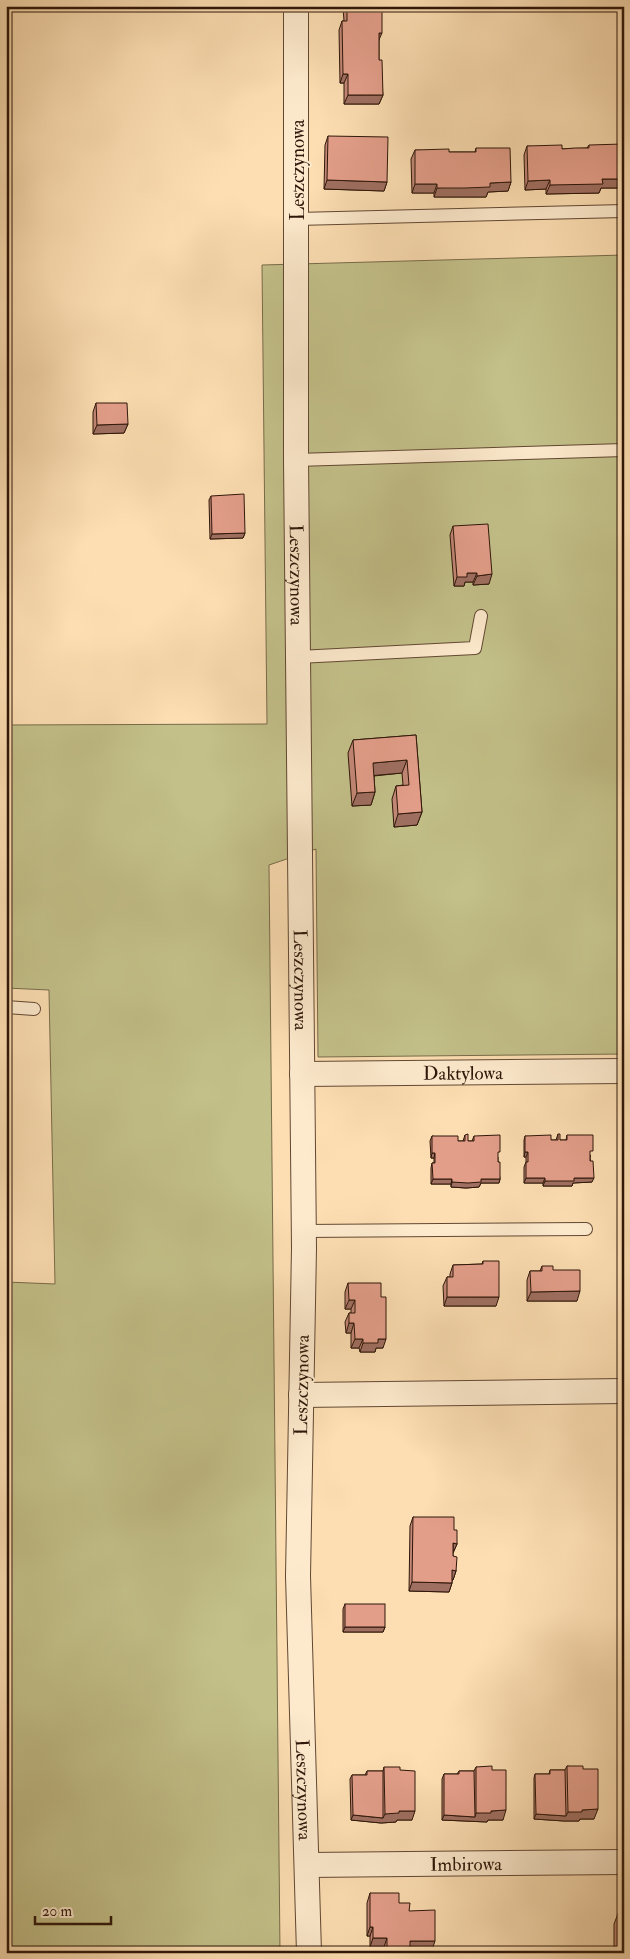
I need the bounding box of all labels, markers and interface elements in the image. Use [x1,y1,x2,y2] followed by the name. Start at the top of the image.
[286,119,310,220] street label: Leszczynowa
[284,524,309,626] street label: Leszczynowa
[288,929,313,1031] street label: Leszczynowa
[423,1061,503,1086] street label: Daktylowa
[289,1334,315,1436] street label: Leszczynowa
[290,1739,317,1841] street label: Leszczynowa
[430,1852,502,1877] street label: Imbirowa
[35,1894,111,1926] scale bar
[42,1902,72,1921] text: 20 m

